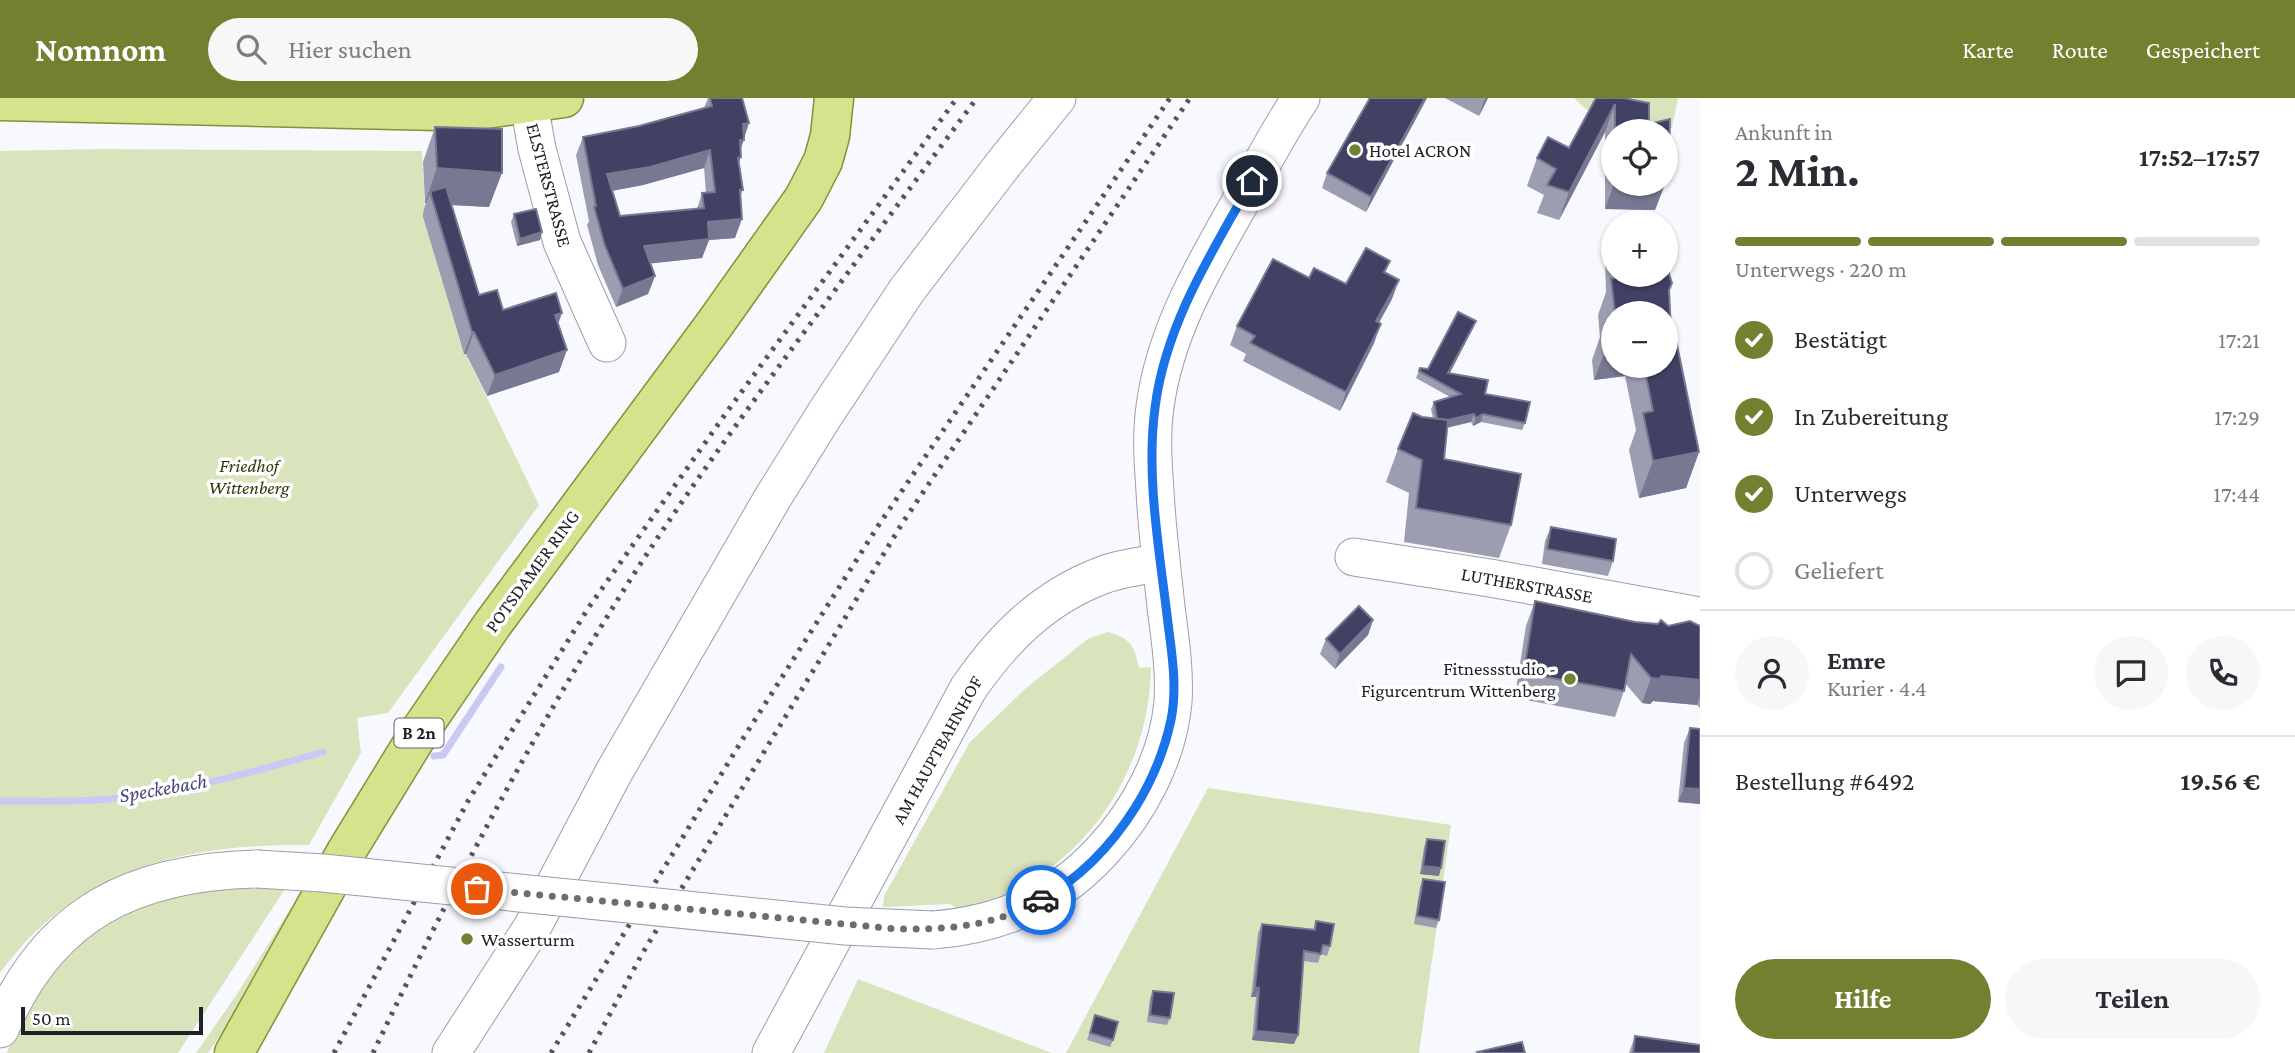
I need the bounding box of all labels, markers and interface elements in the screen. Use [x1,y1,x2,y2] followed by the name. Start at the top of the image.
[208,18,698,81] search box
[232,30,270,68] icon: search
[35,31,166,68] text: Nomnom
[288,35,412,64] text: Hier suchen
[1962,36,2014,63] text: Karte
[2052,36,2108,63] text: Route
[2146,36,2260,63] text: Gespeichert
[1601,119,1678,378] map controls
[1601,119,1678,196] button: locate
[1735,119,1833,145] text: Ankunft in
[522,121,576,249] street label: ELSTERSTRASSE
[1369,140,1471,161] place label: Hotel ACRON
[1347,142,1363,158] marker: Hotel ACRON
[2139,143,2260,172] text: 17:52–17:57
[1735,145,1860,196] text: 2 Min.
[1222,151,1282,211] pin
[1233,162,1271,200] icon: home
[1601,210,1678,287] button: +
[1735,256,1907,282] text: Unterwegs · 220 m
[1601,301,1678,378] button: −
[1735,321,1773,359] icon: check
[1794,325,1887,354] text: Bestätigt
[2218,327,2260,353] text: 17:21
[1735,398,1773,436] icon: check
[1794,402,1948,431] text: In Zubereitung
[2214,404,2260,430] text: 17:29
[209,455,290,498] park label: Friedhof Wittenberg
[1735,475,1773,513] icon: check
[1794,479,1907,508] text: Unterwegs
[2213,481,2260,507] text: 17:44
[481,506,583,636] street label: POTSDAMER RING
[1794,556,1884,585] text: Geliefert
[1460,563,1594,607] street label: LUTHERSTRASSE
[1735,636,1809,710] button: person
[2094,636,2168,710] button: chat
[2186,636,2260,710] button: phone
[1827,646,1886,675] text: Emre
[1361,658,1556,701] place label: Fitnessstudio - Figurcentrum Wittenberg
[1562,671,1578,687] marker: Fitnessstudio - Figurcentrum Wittenberg
[888,672,987,828] street label: AM HAUPTBAHNHOF
[1827,675,1927,701] text: Kurier · 4.4
[394,718,444,748] road number: B 2n
[1735,767,1914,796] text: Bestellung #6492
[2180,767,2260,796] text: 19.56 €
[117,768,209,808] water label: Speckebach
[447,859,507,919] pin
[1006,865,1076,935] courier
[458,870,496,908] icon: bag
[1022,881,1060,919] icon: car
[481,929,575,950] place label: Wasserturm
[459,931,475,947] marker: Wasserturm
[1735,959,1991,1039] button: Hilfe
[2005,959,2260,1039] button: Teilen
[21,1004,203,1036] scale bar
[32,1008,71,1029] text: 50 m

